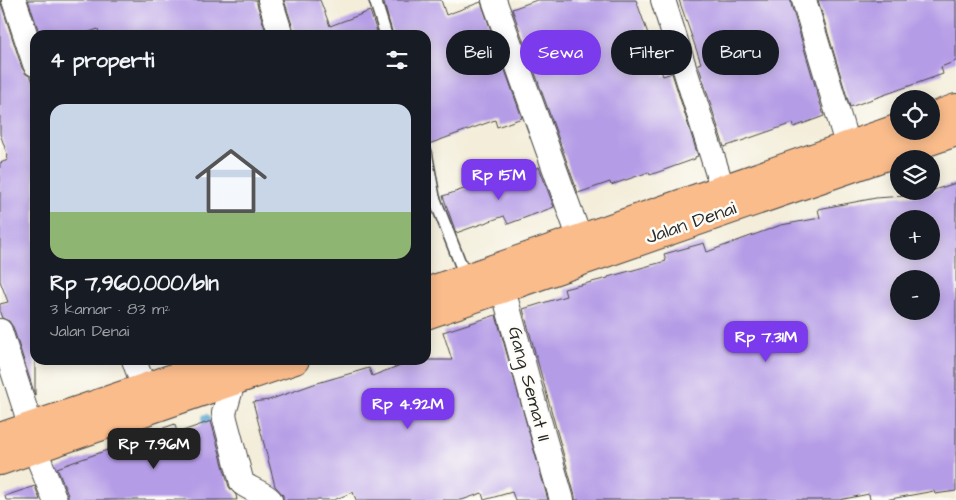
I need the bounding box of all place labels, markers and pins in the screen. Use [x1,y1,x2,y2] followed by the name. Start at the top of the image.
[458,158,540,201] pin: Rp 15M
[714,320,818,363] pin: Rp 7.31M
[356,388,460,430] pin: Rp 4.92M
[102,428,206,470] pin: Rp 7.96M

